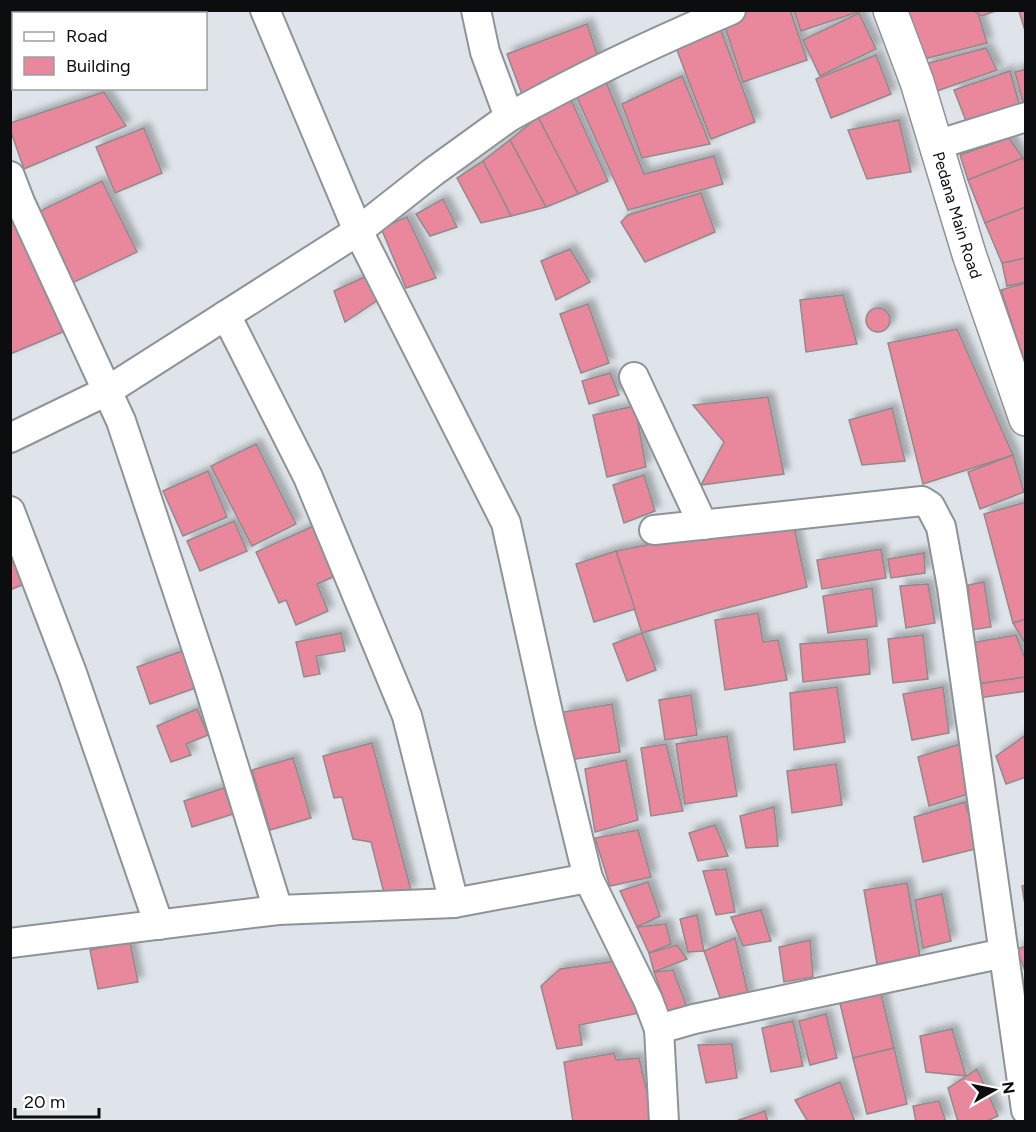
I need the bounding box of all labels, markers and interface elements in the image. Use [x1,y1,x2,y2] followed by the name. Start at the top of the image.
[12,12,207,90] legend
[66,25,107,47] text: Road
[66,55,131,77] text: Building
[929,150,986,281] street label: Pedana Main Road
[964,1060,1024,1120] north arrow
[998,1080,1019,1095] text: N
[15,1081,99,1119] scale bar
[24,1091,65,1113] text: 20 m

